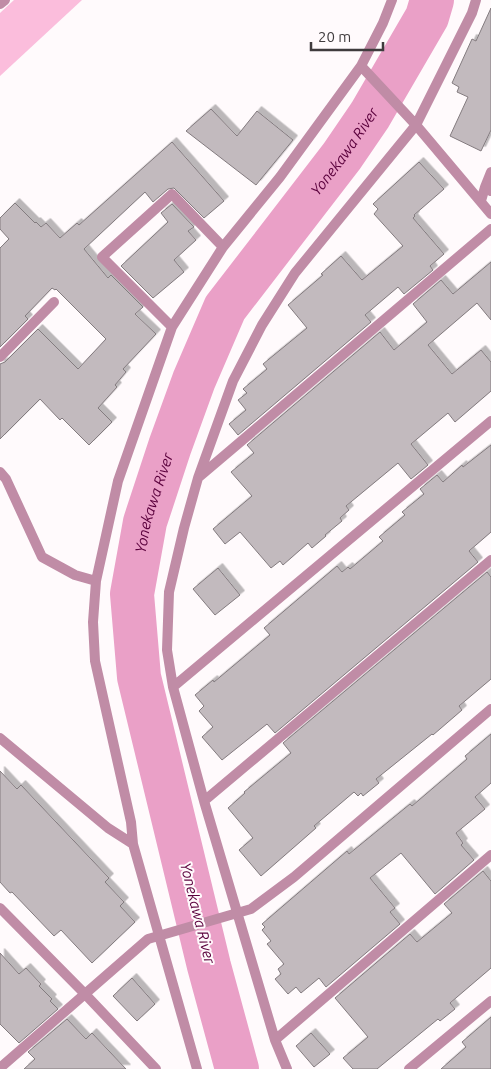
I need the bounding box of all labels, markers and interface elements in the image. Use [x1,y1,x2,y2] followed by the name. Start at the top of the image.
[311,20,384,52] scale bar
[318,28,351,45] text: 20 m
[307,103,382,198] water label: Yonekawa River
[131,449,176,555] water label: Yonekawa River
[177,861,219,967] water label: Yonekawa River

